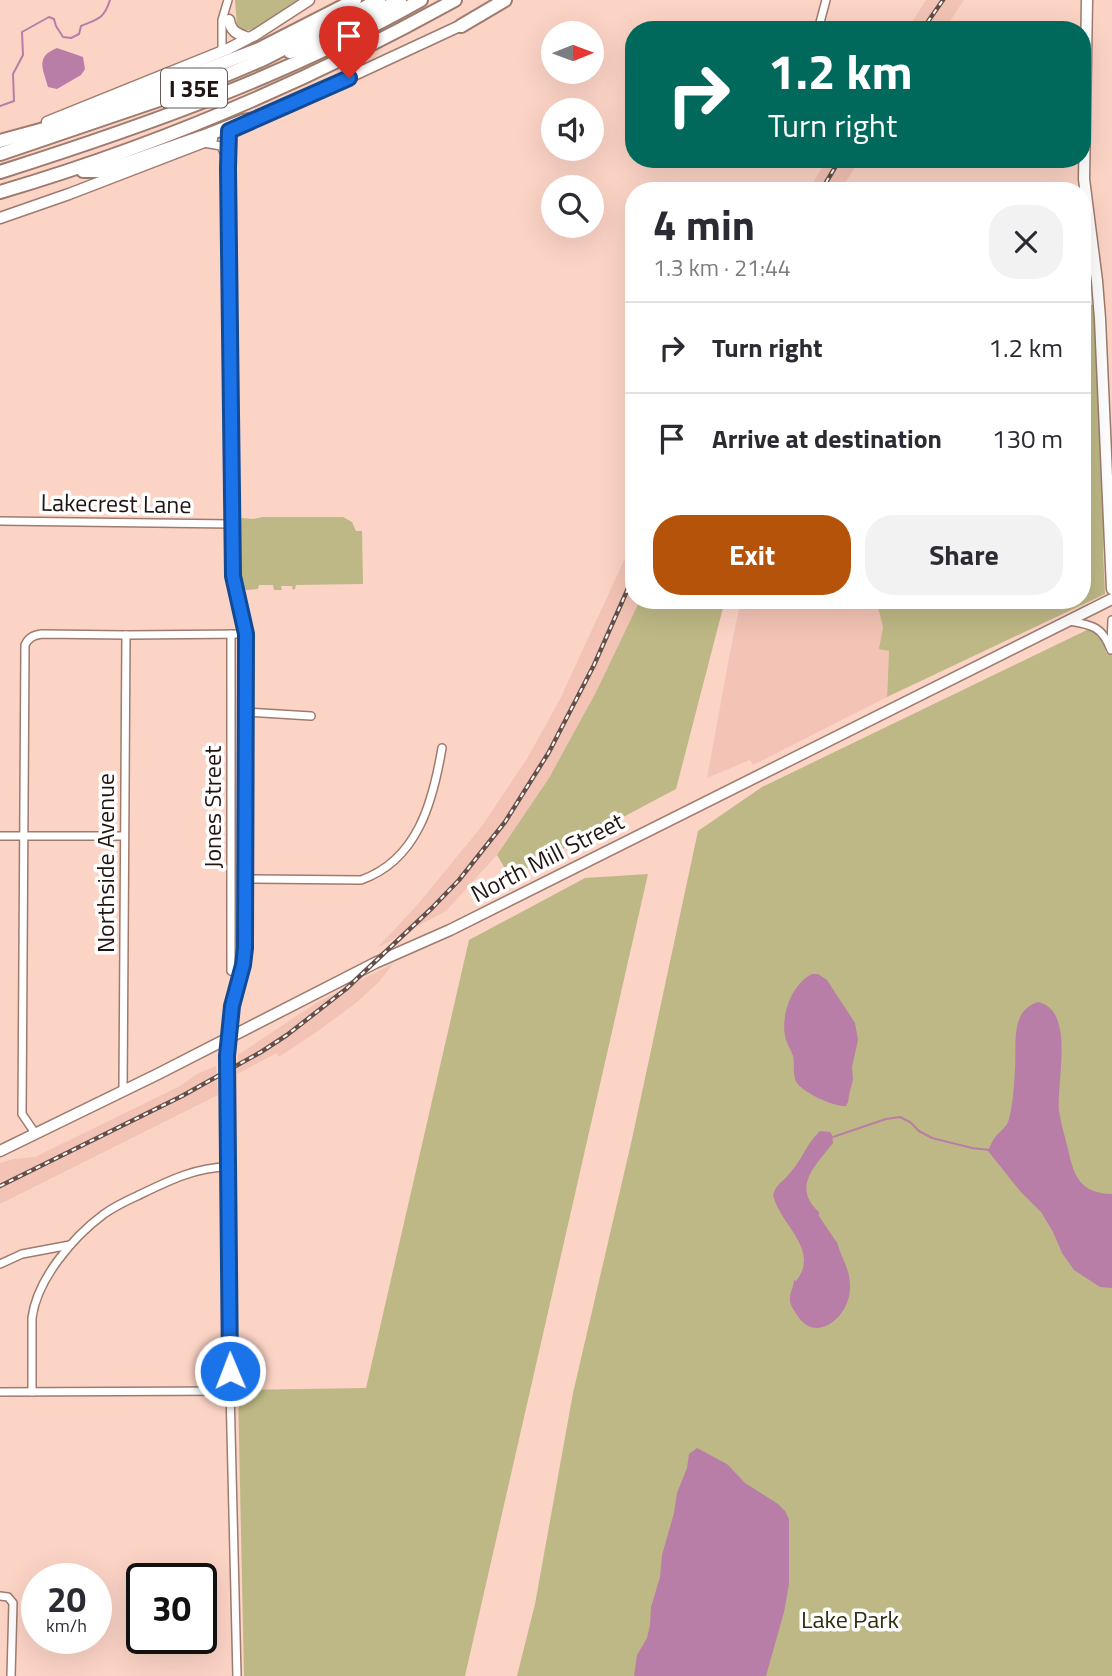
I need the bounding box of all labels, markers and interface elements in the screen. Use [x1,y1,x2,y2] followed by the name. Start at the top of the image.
[319,6,379,78] pin
[330,17,368,55] icon: arrive
[541,21,604,84] north arrow
[541,21,604,238] map controls
[768,33,913,108] text: 1.2 km
[653,49,744,140] icon: right
[161,68,227,108] road number: I 35E
[541,98,604,161] button: sound
[768,101,897,149] text: Turn right
[541,175,604,238] button: search
[653,192,755,256] text: 4 min
[989,205,1063,279] button: close
[653,250,791,285] text: 1.3 km · 21:44
[712,328,823,367] text: Turn right
[988,328,1063,367] text: 1.2 km
[653,329,691,367] icon: right
[712,419,942,458] text: Arrive at destination
[992,419,1063,458] text: 130 m
[653,420,691,458] icon: arrive
[40,484,192,522] street label: Lakecrest Lane
[653,515,851,595] button: Exit
[865,515,1063,595] button: Share
[194,745,230,868] street label: Jones Street
[87,773,123,953] street label: Northside Avenue
[464,803,630,911] street label: North Mill Street
[193,1334,267,1408] position arrow
[126,1563,217,1654] speed limit sign: 30
[47,1572,86,1626] text: 20
[801,1601,900,1637] park label: Lake Park
[46,1612,87,1639] text: km/h

